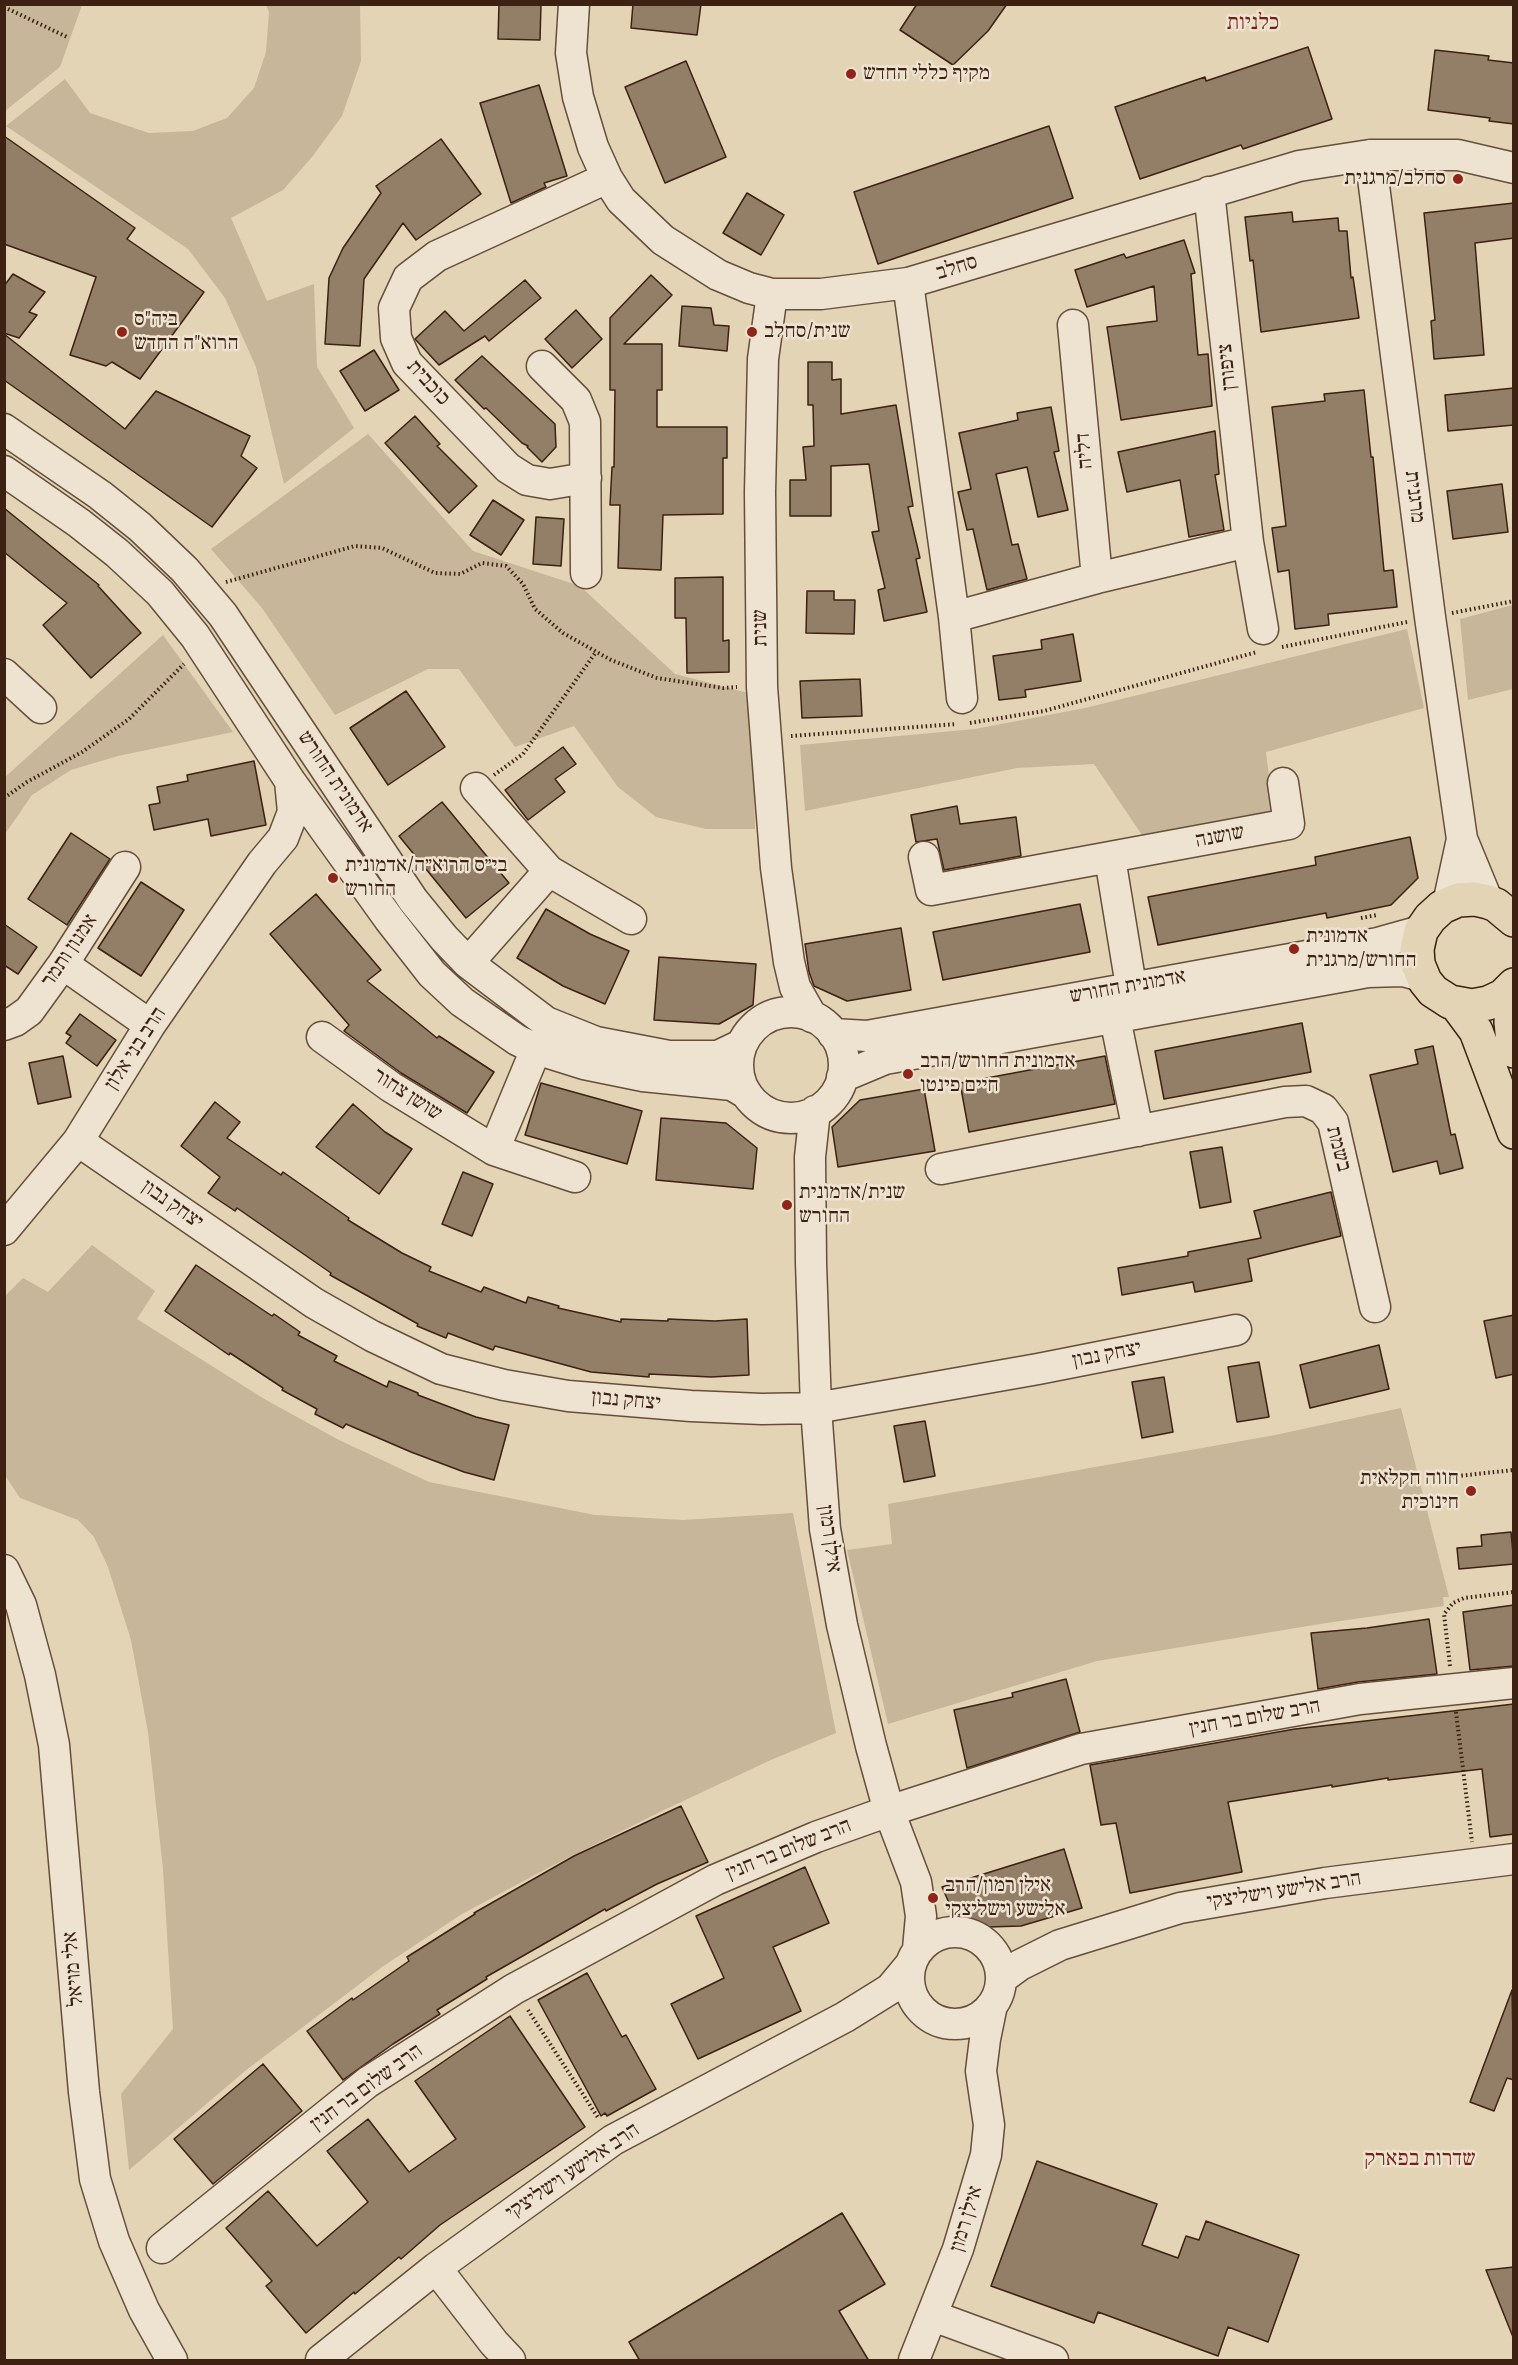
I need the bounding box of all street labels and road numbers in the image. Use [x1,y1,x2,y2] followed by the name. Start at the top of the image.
[933,250,981,286] street label: סחלב
[1213,342,1243,392] street label: ציפורן
[401,355,455,411] street label: כוכבית
[1071,432,1099,470] street label: דליה
[1398,469,1430,525] street label: מרגנית
[748,609,774,647] street label: שנית
[292,726,378,838] street label: אדמונית החורש
[1193,820,1247,854] street label: שושנה
[36,910,104,992] street label: אמנון ותמר
[1068,964,1188,1010] street label: אדמונית החורש
[100,1003,172,1095] street label: הרב בני אלון
[368,1063,446,1127] street label: שושן צחור
[1320,1123,1356,1175] street label: בשמת
[136,1175,208,1235] street label: יצחק נבון
[1070,1336,1144,1374] street label: יצחק נבון
[590,1385,662,1417] street label: יצחק נבון
[812,1504,846,1574] street label: אילן רמון
[1187,1694,1323,1742] street label: הרב שלום בר חנין
[723,1813,855,1887] street label: הרב שלום בר חנין
[1205,1866,1363,1916] street label: הרב אלישע וישליצקי
[58,1930,90,2008] street label: אלי מויאל
[306,2039,428,2137] street label: הרב שלום בר חנין
[501,2118,645,2226] street label: הרב אלישע וישליצקי
[945,2183,989,2255] street label: אילן רמון

